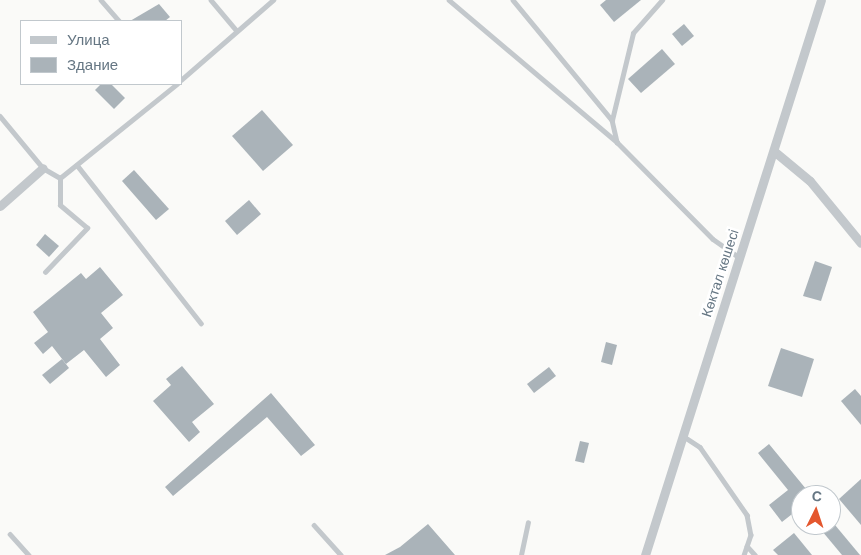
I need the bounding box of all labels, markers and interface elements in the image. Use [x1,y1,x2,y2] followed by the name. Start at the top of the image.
[20,20,182,85] legend
[67,30,110,50] text: Улица
[67,55,118,75] text: Здание
[698,227,742,319] street label: Көктал көшесі
[791,485,841,535] north arrow
[811,487,823,505] text: С

